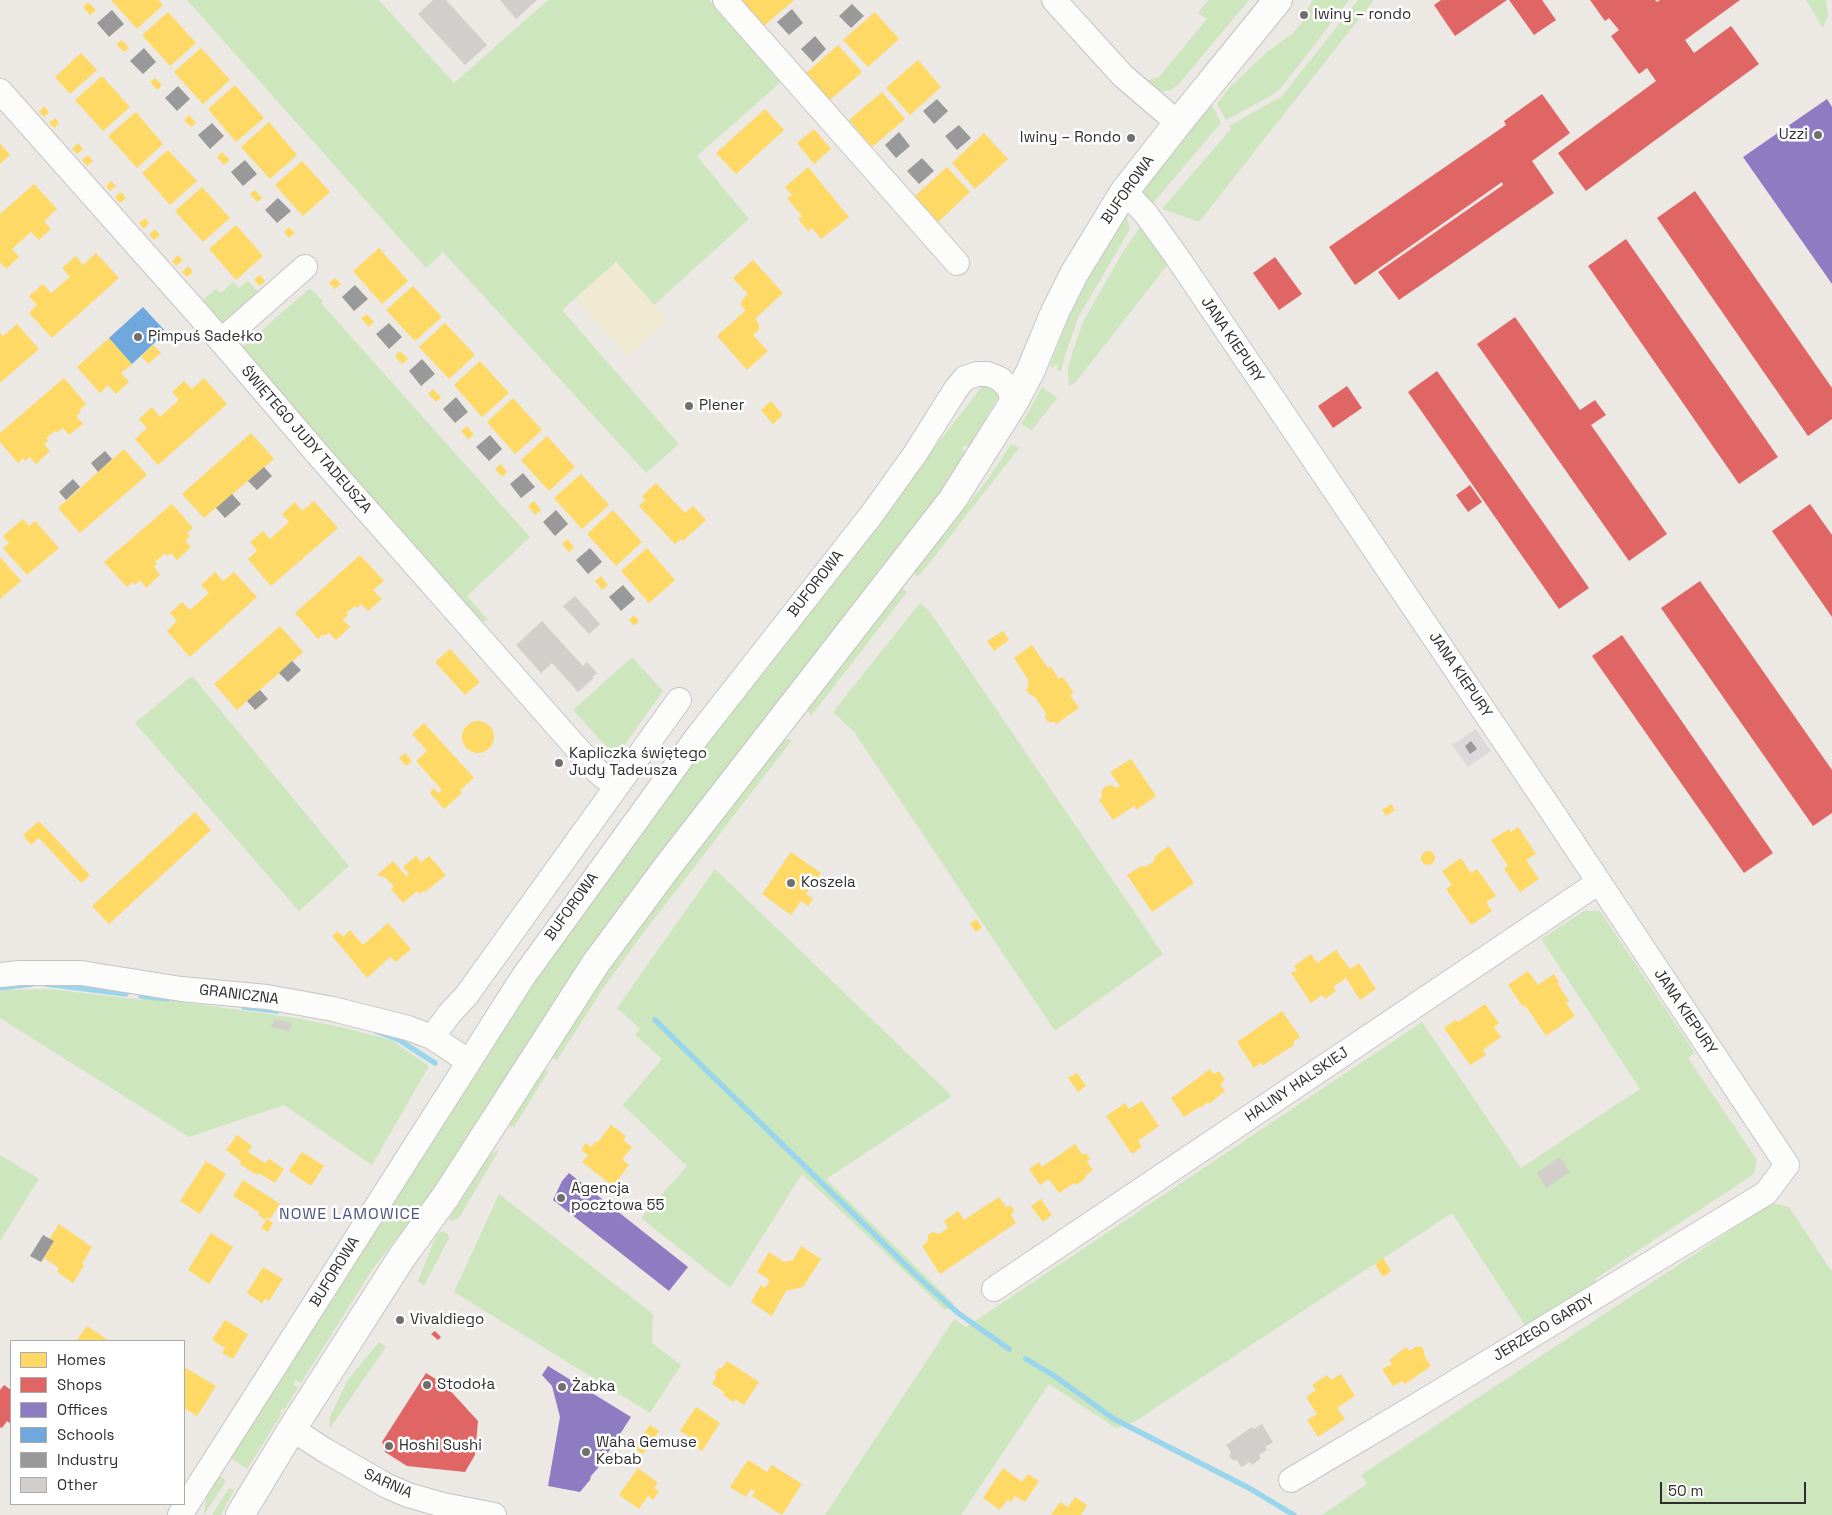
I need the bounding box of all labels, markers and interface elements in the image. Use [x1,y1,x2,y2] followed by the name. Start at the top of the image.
[1314,6,1411,24] place label: Iwiny – rondo
[1298,9,1310,21] marker: Iwiny – rondo
[1779,126,1808,144] place label: Uzzi
[1020,129,1121,147] place label: Iwiny – Rondo
[1812,129,1824,141] marker: Uzzi
[1125,132,1137,144] marker: Iwiny – Rondo
[1098,152,1158,228] street label: BUFOROWA
[1197,294,1267,386] street label: JANA KIEPURY
[148,328,263,346] place label: Pimpuś Sadełko
[132,331,144,343] marker: Pimpuś Sadełko
[237,363,375,517] street label: ŚWIĘTEGO JUDY TADEUSZA
[699,397,744,415] place label: Plener
[683,400,695,412] marker: Plener
[784,547,848,621] street label: BUFOROWA
[1425,629,1495,721] street label: JANA KIEPURY
[569,745,707,780] place label: Kapliczka świętego Judy Tadeusza
[553,757,565,769] marker: Kapliczka świętego Judy Tadeusza
[541,870,603,944] street label: BUFOROWA
[801,874,856,892] place label: Koszela
[785,877,797,889] marker: Koszela
[1650,966,1720,1058] street label: JANA KIEPURY
[198,981,280,1009] street label: GRANICZNA
[1242,1044,1352,1126] street label: HALINY HALSKIEJ
[571,1180,665,1215] place label: Agencja pocztowa 55
[555,1192,567,1204] marker: Agencja pocztowa 55
[277,1205,423,1225] district label: NOWE LAMOWICE
[306,1234,364,1310] street label: BUFOROWA
[1490,1291,1598,1365] street label: JERZEGO GARDY
[410,1311,484,1329] place label: Vivaldiego
[394,1314,406,1326] marker: Vivaldiego
[10,1340,185,1505] legend
[57,1350,106,1369] text: Homes
[57,1375,102,1394] text: Shops
[437,1376,495,1394] place label: Stodoła
[572,1378,615,1396] place label: Żabka
[421,1379,433,1391] marker: Stodoła
[556,1381,568,1393] marker: Żabka
[57,1400,108,1419] text: Offices
[57,1425,114,1444] text: Schools
[596,1434,697,1469] place label: Waha Gemuse Kebab
[399,1437,482,1455] place label: Hoshi Sushi
[383,1440,395,1452] marker: Hoshi Sushi
[580,1446,592,1458] marker: Waha Gemuse Kebab
[57,1450,118,1469] text: Industry
[361,1465,415,1503] street label: SARNIA
[1662,1472,1808,1504] scale bar
[57,1475,98,1494] text: Other
[1668,1481,1703,1500] text: 50 m

